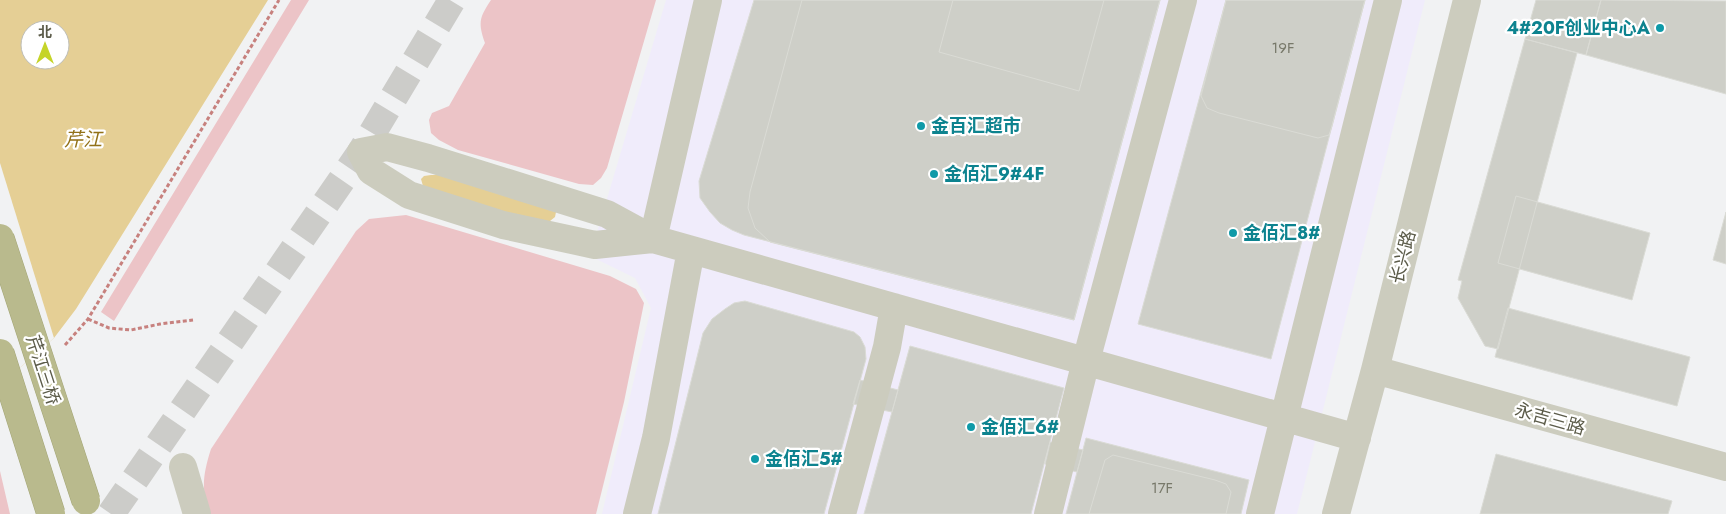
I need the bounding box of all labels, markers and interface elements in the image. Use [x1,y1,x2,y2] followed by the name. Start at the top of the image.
[1507,15,1651,41] place label: 4#20F创业中心A
[20,20,70,70] north arrow
[38,22,52,42] text: 北
[1654,22,1666,34] marker: 4#20F创业中心A
[1272,37,1294,59] house number: 19F
[931,113,1021,139] place label: 金百汇超市
[915,120,927,132] marker: 金百汇超市
[64,126,104,153] water label: 芹江
[944,161,1045,187] place label: 金佰汇9#4F
[928,168,940,180] marker: 金佰汇9#4F
[1243,220,1320,246] place label: 金佰汇8#
[1227,227,1239,239] marker: 金佰汇8#
[1384,228,1422,286] street label: 长兴路
[20,332,66,408] street label: 芹江三桥
[1512,397,1588,441] street label: 永吉三路
[981,414,1059,440] place label: 金佰汇6#
[965,421,977,433] marker: 金佰汇6#
[765,446,843,472] place label: 金佰汇5#
[749,453,761,465] marker: 金佰汇5#
[1151,477,1173,499] house number: 17F

